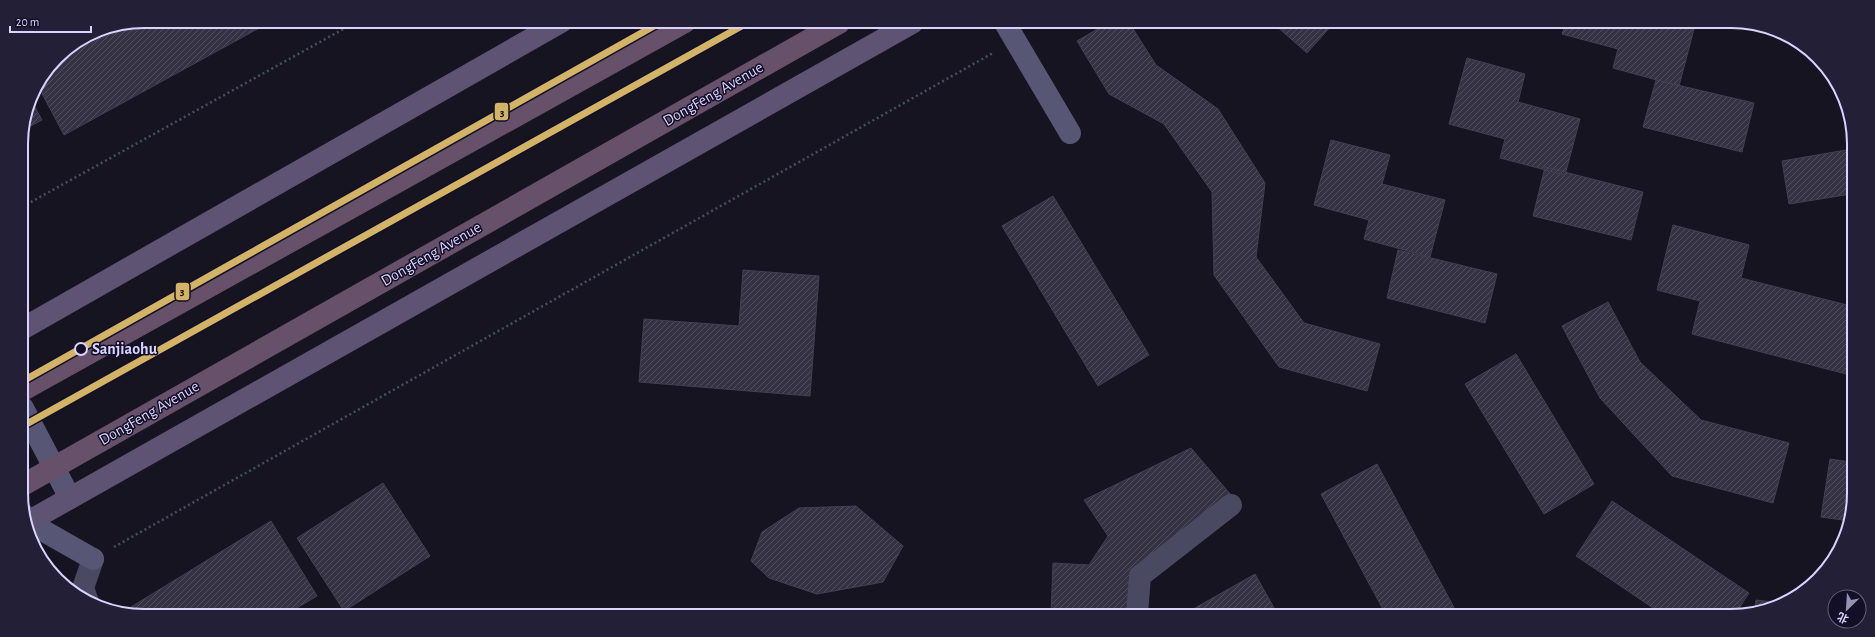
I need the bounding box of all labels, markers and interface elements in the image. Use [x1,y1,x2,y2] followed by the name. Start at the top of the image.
[10,8,91,34] scale bar
[16,16,39,28] text: 20 m
[660,59,766,129] street label: DongFeng Avenue
[494,102,509,121] line badge: 3
[500,107,505,118] text: 3
[378,219,484,289] street label: DongFeng Avenue
[175,282,190,301] line badge: 3
[180,286,185,297] text: 3
[92,341,158,358] place label: Sanjiaohu
[74,342,88,356] marker: Sanjiaohu
[96,378,202,448] street label: DongFeng Avenue
[1827,589,1867,629] north arrow
[1836,610,1850,625] text: 北

